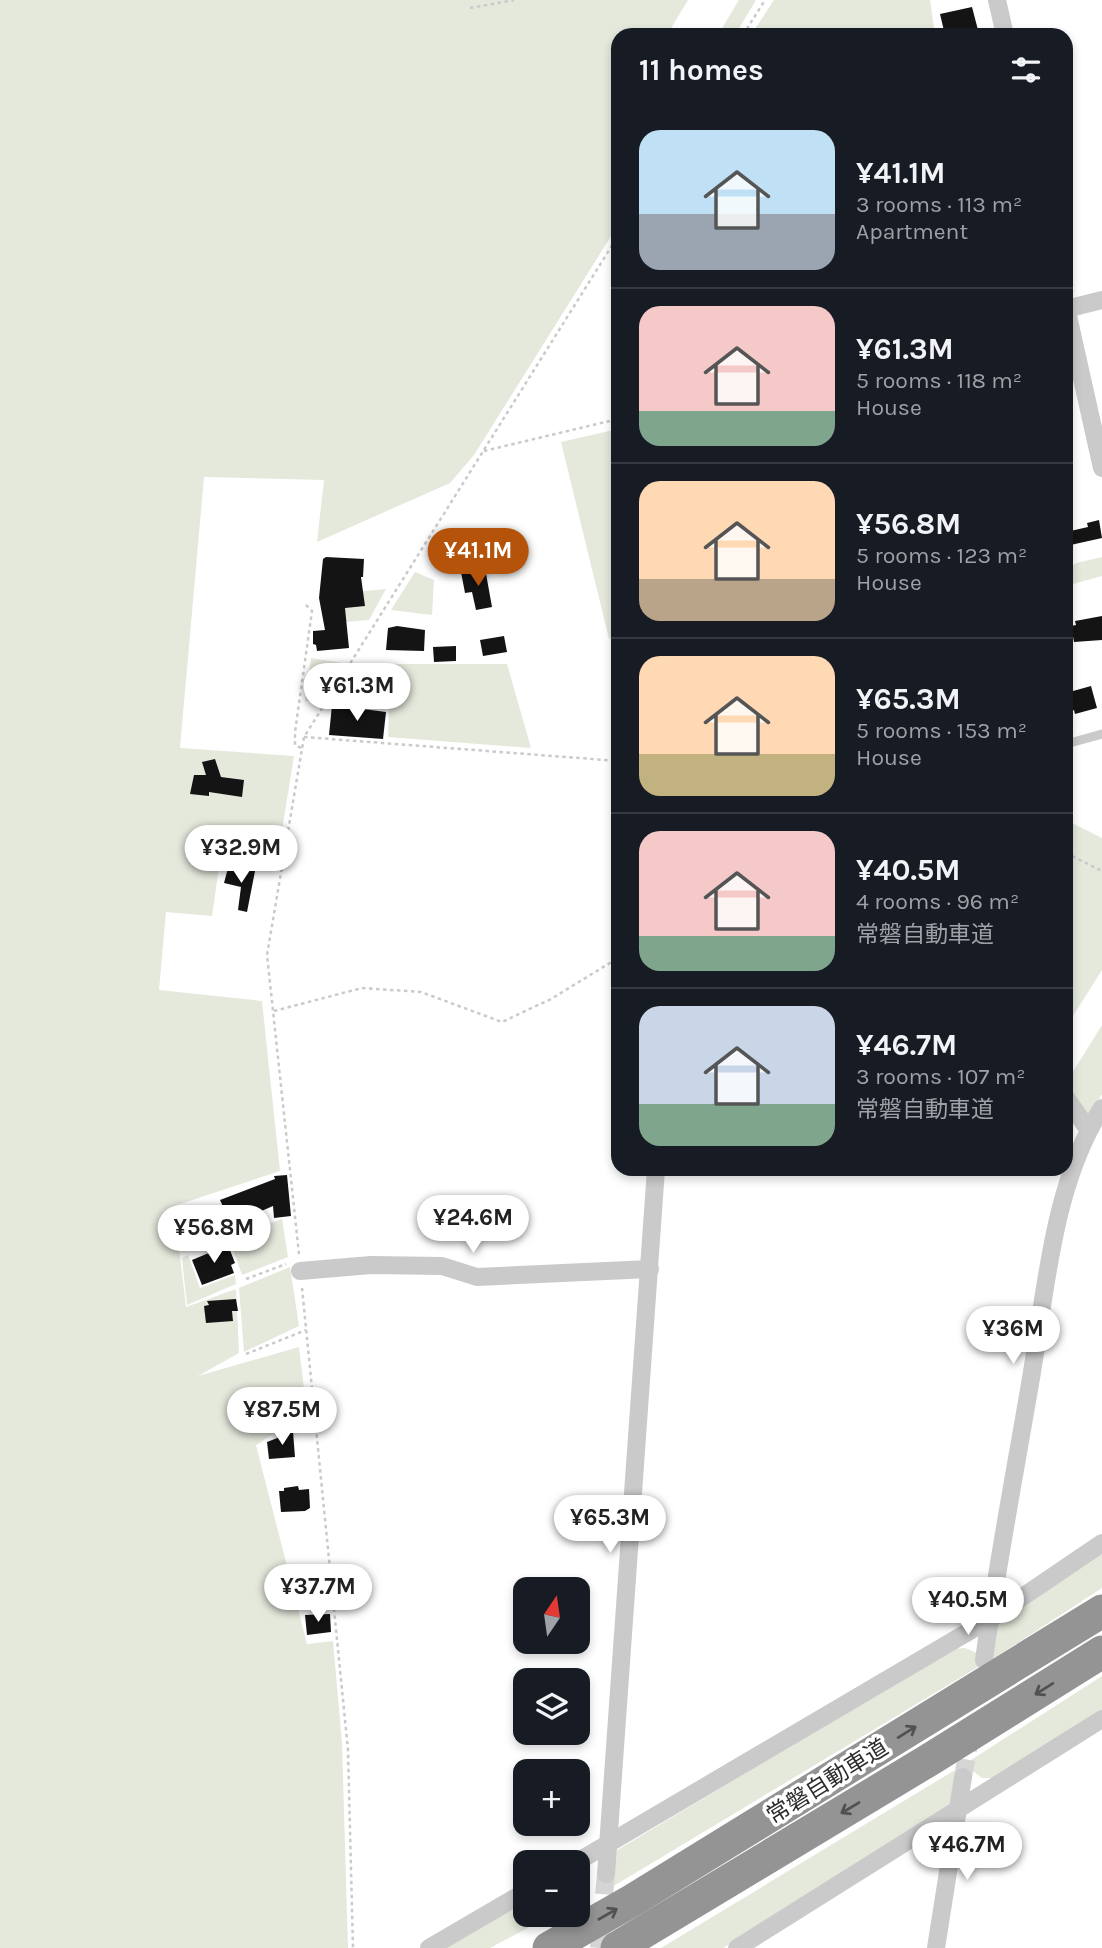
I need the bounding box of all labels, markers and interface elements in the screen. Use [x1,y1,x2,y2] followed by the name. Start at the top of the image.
[1007,51,1045,89] icon: filters
[639,52,764,88] text: 11 homes
[856,155,946,191] text: ¥41.1M
[695,158,779,242] icon: home
[856,191,1022,218] text: 3 rooms · 113 m²
[856,218,968,245] text: Apartment
[856,331,954,367] text: ¥61.3M
[695,334,779,418] icon: home
[856,367,1022,394] text: 5 rooms · 118 m²
[856,394,922,421] text: House
[856,506,961,542] text: ¥56.8M
[695,509,779,593] icon: home
[421,528,535,588] pin: ¥41.1M
[444,537,512,564] text: ¥41.1M
[856,542,1027,569] text: 5 rooms · 123 m²
[856,569,922,596] text: House
[300,664,414,723] pin: ¥61.3M
[319,672,395,699] text: ¥61.3M
[856,681,961,717] text: ¥65.3M
[695,684,779,768] icon: home
[856,717,1027,744] text: 5 rooms · 153 m²
[856,744,922,771] text: House
[184,826,298,885] pin: ¥32.9M
[201,834,281,861] text: ¥32.9M
[856,852,961,888] text: ¥40.5M
[695,859,779,943] icon: home
[856,888,1019,915] text: 4 rooms · 96 m²
[856,921,994,948] text: 常磐自動車道
[856,1027,957,1063] text: ¥46.7M
[695,1034,779,1118] icon: home
[856,1063,1025,1090] text: 3 rooms · 107 m²
[856,1096,994,1123] text: 常磐自動車道
[416,1196,530,1255] pin: ¥24.6M
[433,1204,513,1231] text: ¥24.6M
[157,1206,271,1265] pin: ¥56.8M
[174,1214,254,1241] text: ¥56.8M
[972,1306,1054,1366] pin: ¥36M
[982,1315,1044,1342] text: ¥36M
[225,1388,339,1447] pin: ¥87.5M
[243,1396,321,1423] text: ¥87.5M
[553,1496,667,1555] pin: ¥65.3M
[570,1504,650,1531] text: ¥65.3M
[261,1564,375,1624] pin: ¥37.7M
[280,1573,356,1600] text: ¥37.7M
[513,1577,590,1654] north arrow
[513,1577,590,1927] map controls
[911,1578,1025,1637] pin: ¥40.5M
[928,1586,1008,1613] text: ¥40.5M
[513,1668,590,1745] button: layers
[1035,1682,1055,1696] one-way arrow
[897,1724,916,1739] one-way arrow
[762,1733,893,1829] street label: 常磐自動車道
[513,1759,590,1836] button: +
[841,1801,861,1815] one-way arrow
[910,1822,1024,1882] pin: ¥46.7M
[928,1831,1006,1858] text: ¥46.7M
[513,1850,590,1927] button: −
[598,1907,618,1921] one-way arrow

